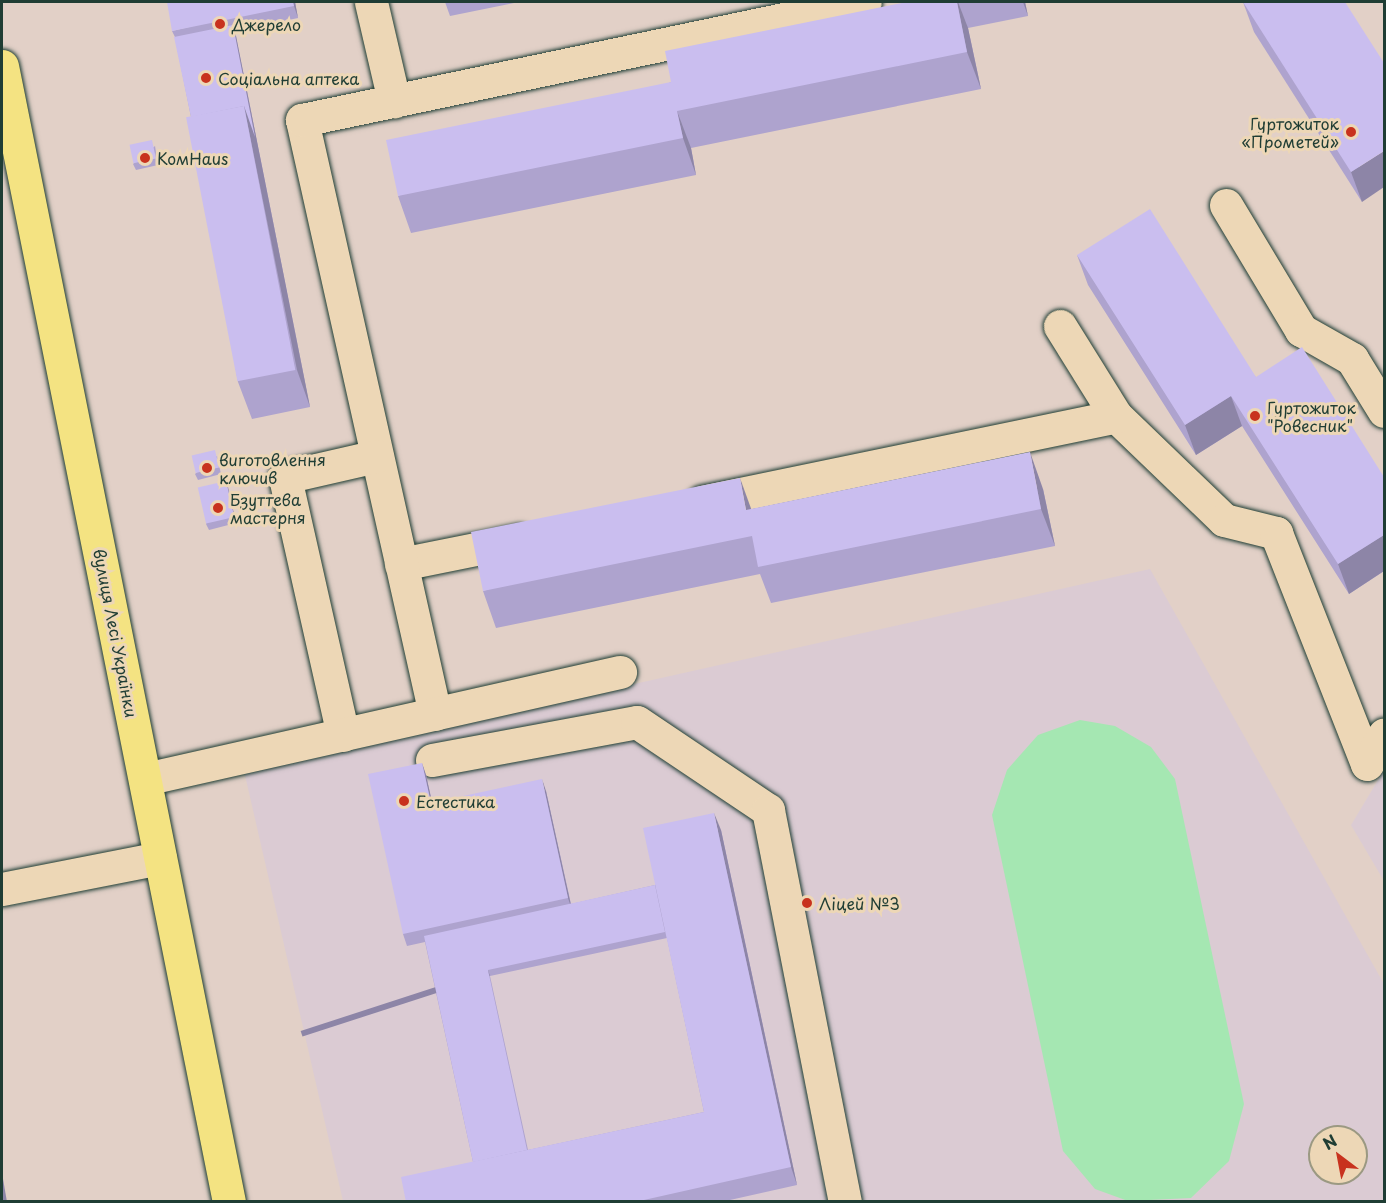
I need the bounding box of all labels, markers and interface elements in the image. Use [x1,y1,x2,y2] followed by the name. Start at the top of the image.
[232,14,301,34] place label: Джерело
[213,17,227,31] marker: Джерело
[218,68,360,88] place label: Соціальна аптека
[199,71,213,85] marker: Соціальна аптека
[1242,113,1339,151] place label: Гуртожиток «Прометей»
[1344,125,1358,139] marker: Гуртожиток «Прометей»
[157,148,228,168] place label: КомHaus
[138,151,152,165] marker: КомHaus
[1267,397,1356,435] place label: Гуртожиток "Ровесник"
[1248,409,1262,423] marker: Гуртожиток "Ровесник"
[219,449,326,487] place label: виготовлення ключив
[200,461,214,475] marker: виготовлення ключив
[230,489,306,527] place label: Бзуттева мастерня
[211,501,225,515] marker: Бзуттева мастерня
[90,546,142,720] street label: вулиця Лесі Українки
[416,791,495,811] place label: Естестика
[397,794,411,808] marker: Естестика
[819,893,900,913] place label: Ліцей №3
[800,896,814,910] marker: Ліцей №3
[1308,1125,1368,1185] north arrow
[1318,1128,1341,1155] text: N

